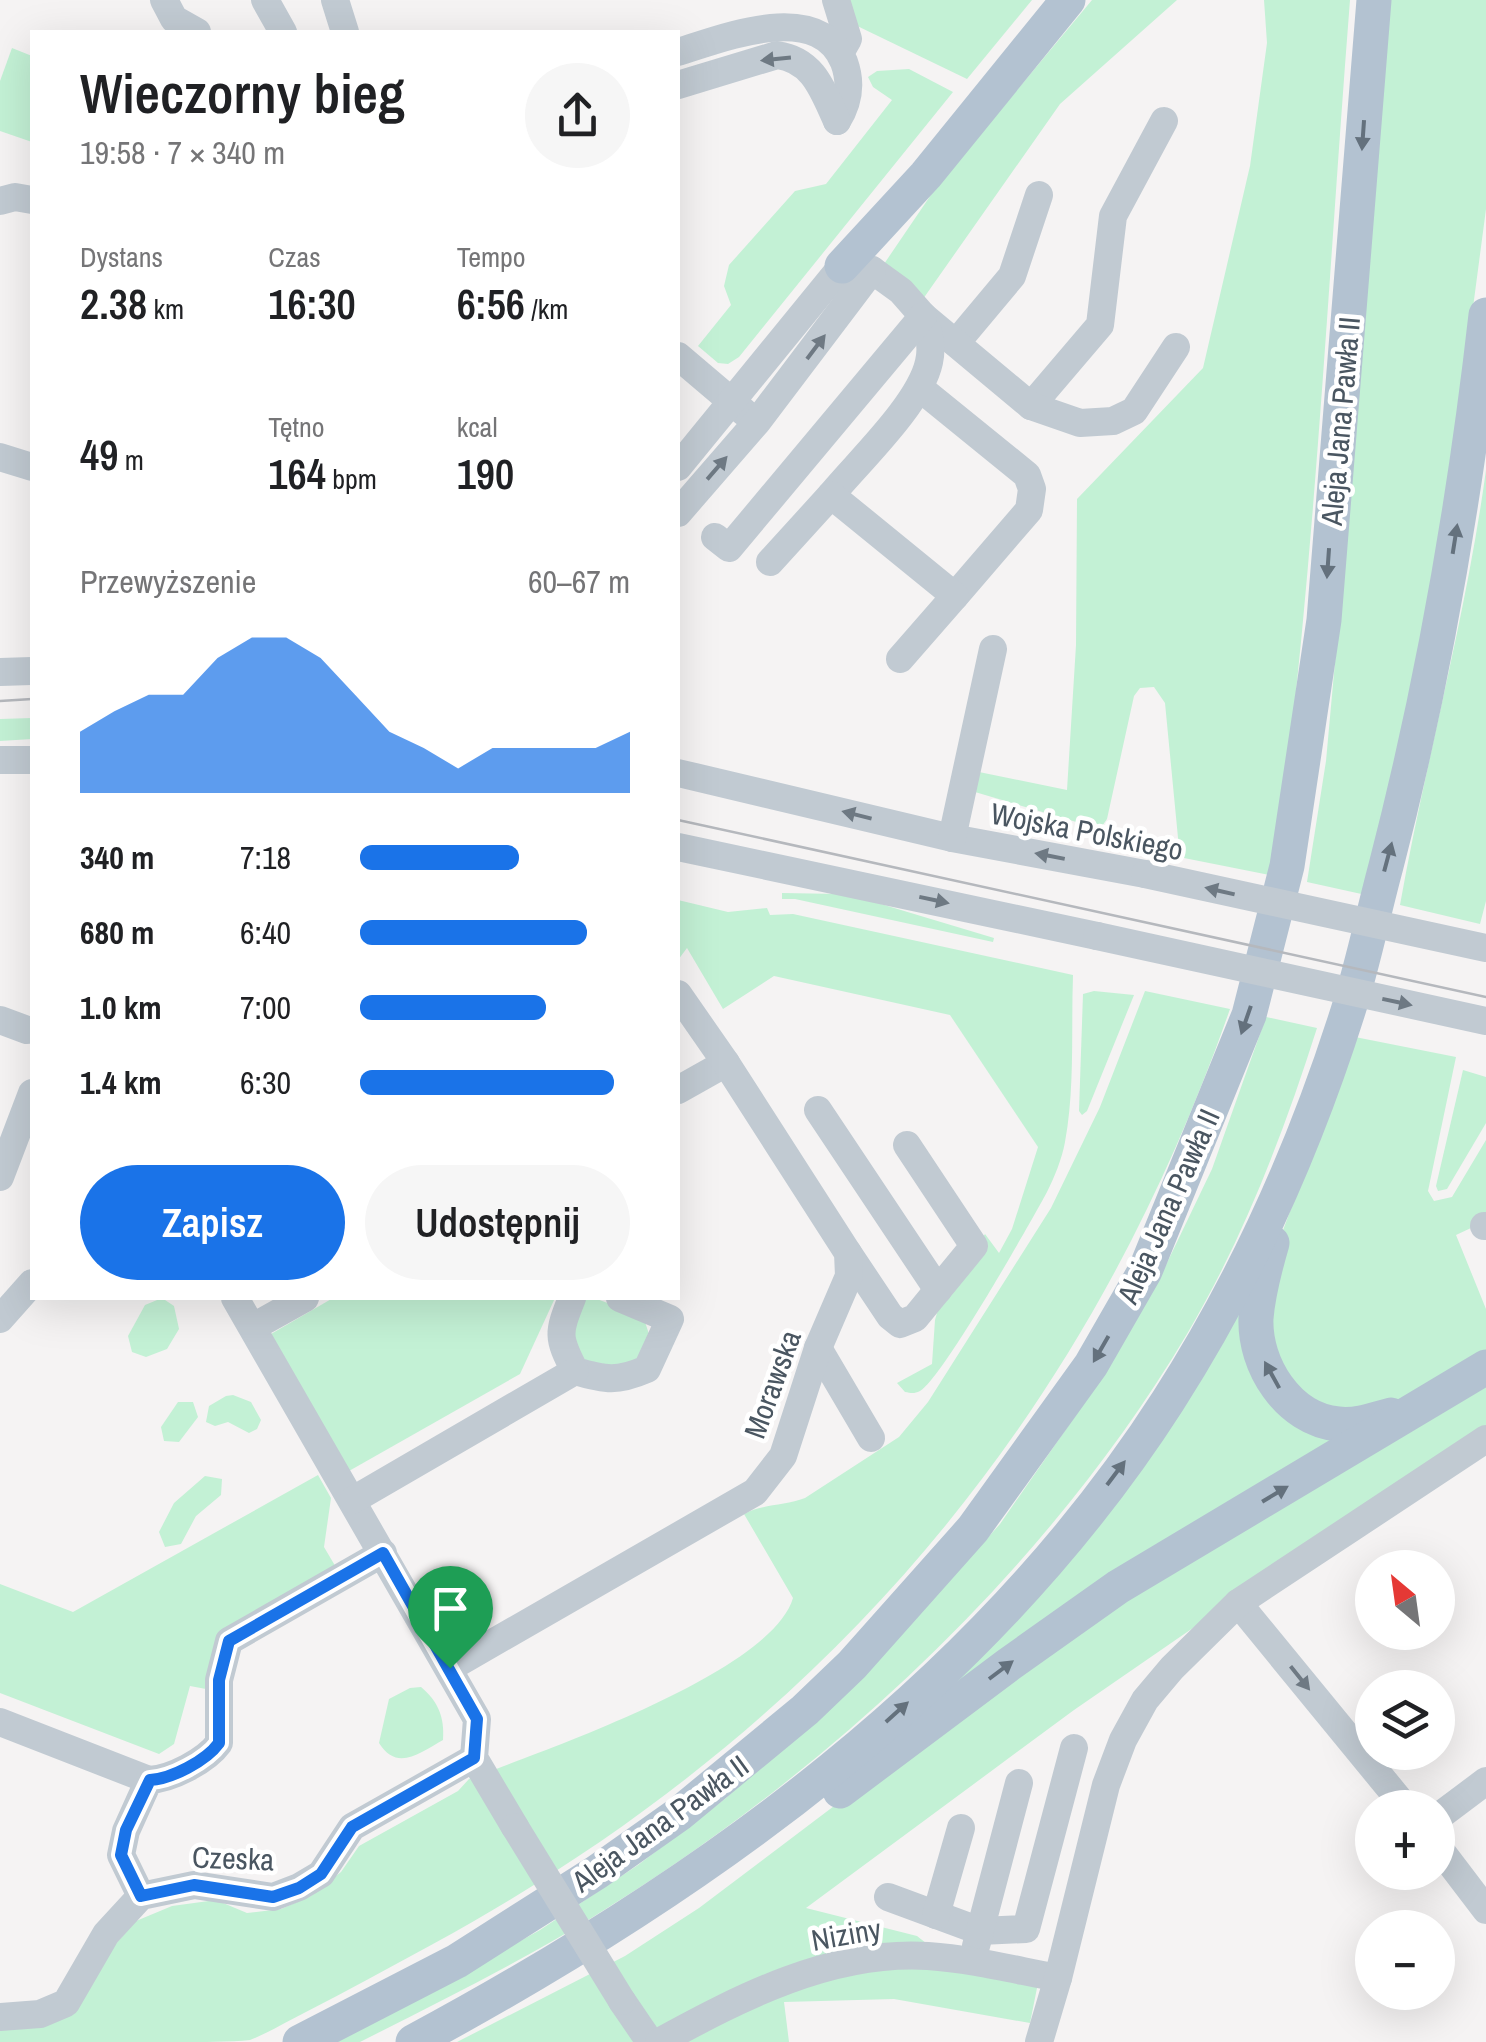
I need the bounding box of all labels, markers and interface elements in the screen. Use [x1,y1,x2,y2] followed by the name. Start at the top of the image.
[760,51,791,67] one-way arrow
[80,56,405,130] text: Wieczorny bieg
[525,63,630,168] button: share
[1355,120,1371,151] one-way arrow
[80,131,285,174] text: 19:58 · 7 × 340 m
[80,238,163,276] text: Dystans
[268,238,321,276] text: Czas
[457,238,526,276] text: Tempo
[80,276,147,332] text: 2.38
[268,276,356,332] text: 16:30
[457,276,525,332] text: 6:56
[147,290,184,328] text: km
[525,290,568,328] text: /km
[1311,315,1369,528] street label: Aleja Jana Pawła II
[805,334,825,360] one-way arrow
[268,408,325,446] text: Tętno
[457,408,497,446] text: kcal
[80,427,118,483] text: 49
[118,441,144,479] text: m
[268,446,326,502] text: 164
[457,446,514,502] text: 190
[706,455,728,480] one-way arrow
[326,460,377,498] text: bpm
[1448,523,1463,554] one-way arrow
[1320,548,1336,580] one-way arrow
[80,560,256,603] text: Przewyższenie
[528,560,630,603] text: 60–67 m
[987,793,1187,869] street label: Wojska Polskiego
[841,807,872,822] one-way arrow
[80,836,154,879] text: 340 m
[240,836,291,879] text: 7:18
[1381,841,1397,872] one-way arrow
[1033,848,1065,863] one-way arrow
[1204,883,1235,898] one-way arrow
[918,893,949,909] one-way arrow
[80,911,154,954] text: 680 m
[240,911,291,954] text: 6:40
[80,986,162,1029] text: 1.0 km
[240,986,291,1029] text: 7:00
[1382,994,1413,1010] one-way arrow
[1238,1006,1253,1036] one-way arrow
[80,1061,162,1104] text: 1.4 km
[240,1061,291,1104] text: 6:30
[1107,1102,1229,1311] street label: Aleja Jana Pawła II
[80,1165,345,1280] button: Zapisz
[365,1165,630,1280] button: Udostępnij
[734,1324,810,1444] street label: Morawska
[1092,1334,1109,1363] one-way arrow
[1263,1361,1281,1389] one-way arrow
[1106,1460,1126,1486] one-way arrow
[1261,1486,1289,1503] one-way arrow
[1355,1550,1455,1650] north arrow
[1355,1550,1455,2010] map controls
[408,1566,493,1669] pin
[423,1581,478,1636] icon: arrive
[988,1660,1014,1680] one-way arrow
[1289,1666,1310,1691] one-way arrow
[1355,1670,1455,1770] button: layers
[885,1701,909,1724] one-way arrow
[563,1745,756,1901] street label: Aleja Jana Pawła II
[1355,1790,1455,1890] button: +
[191,1837,275,1879] street label: Czeska
[808,1908,884,1960] street label: Niziny
[1355,1910,1455,2010] button: −

